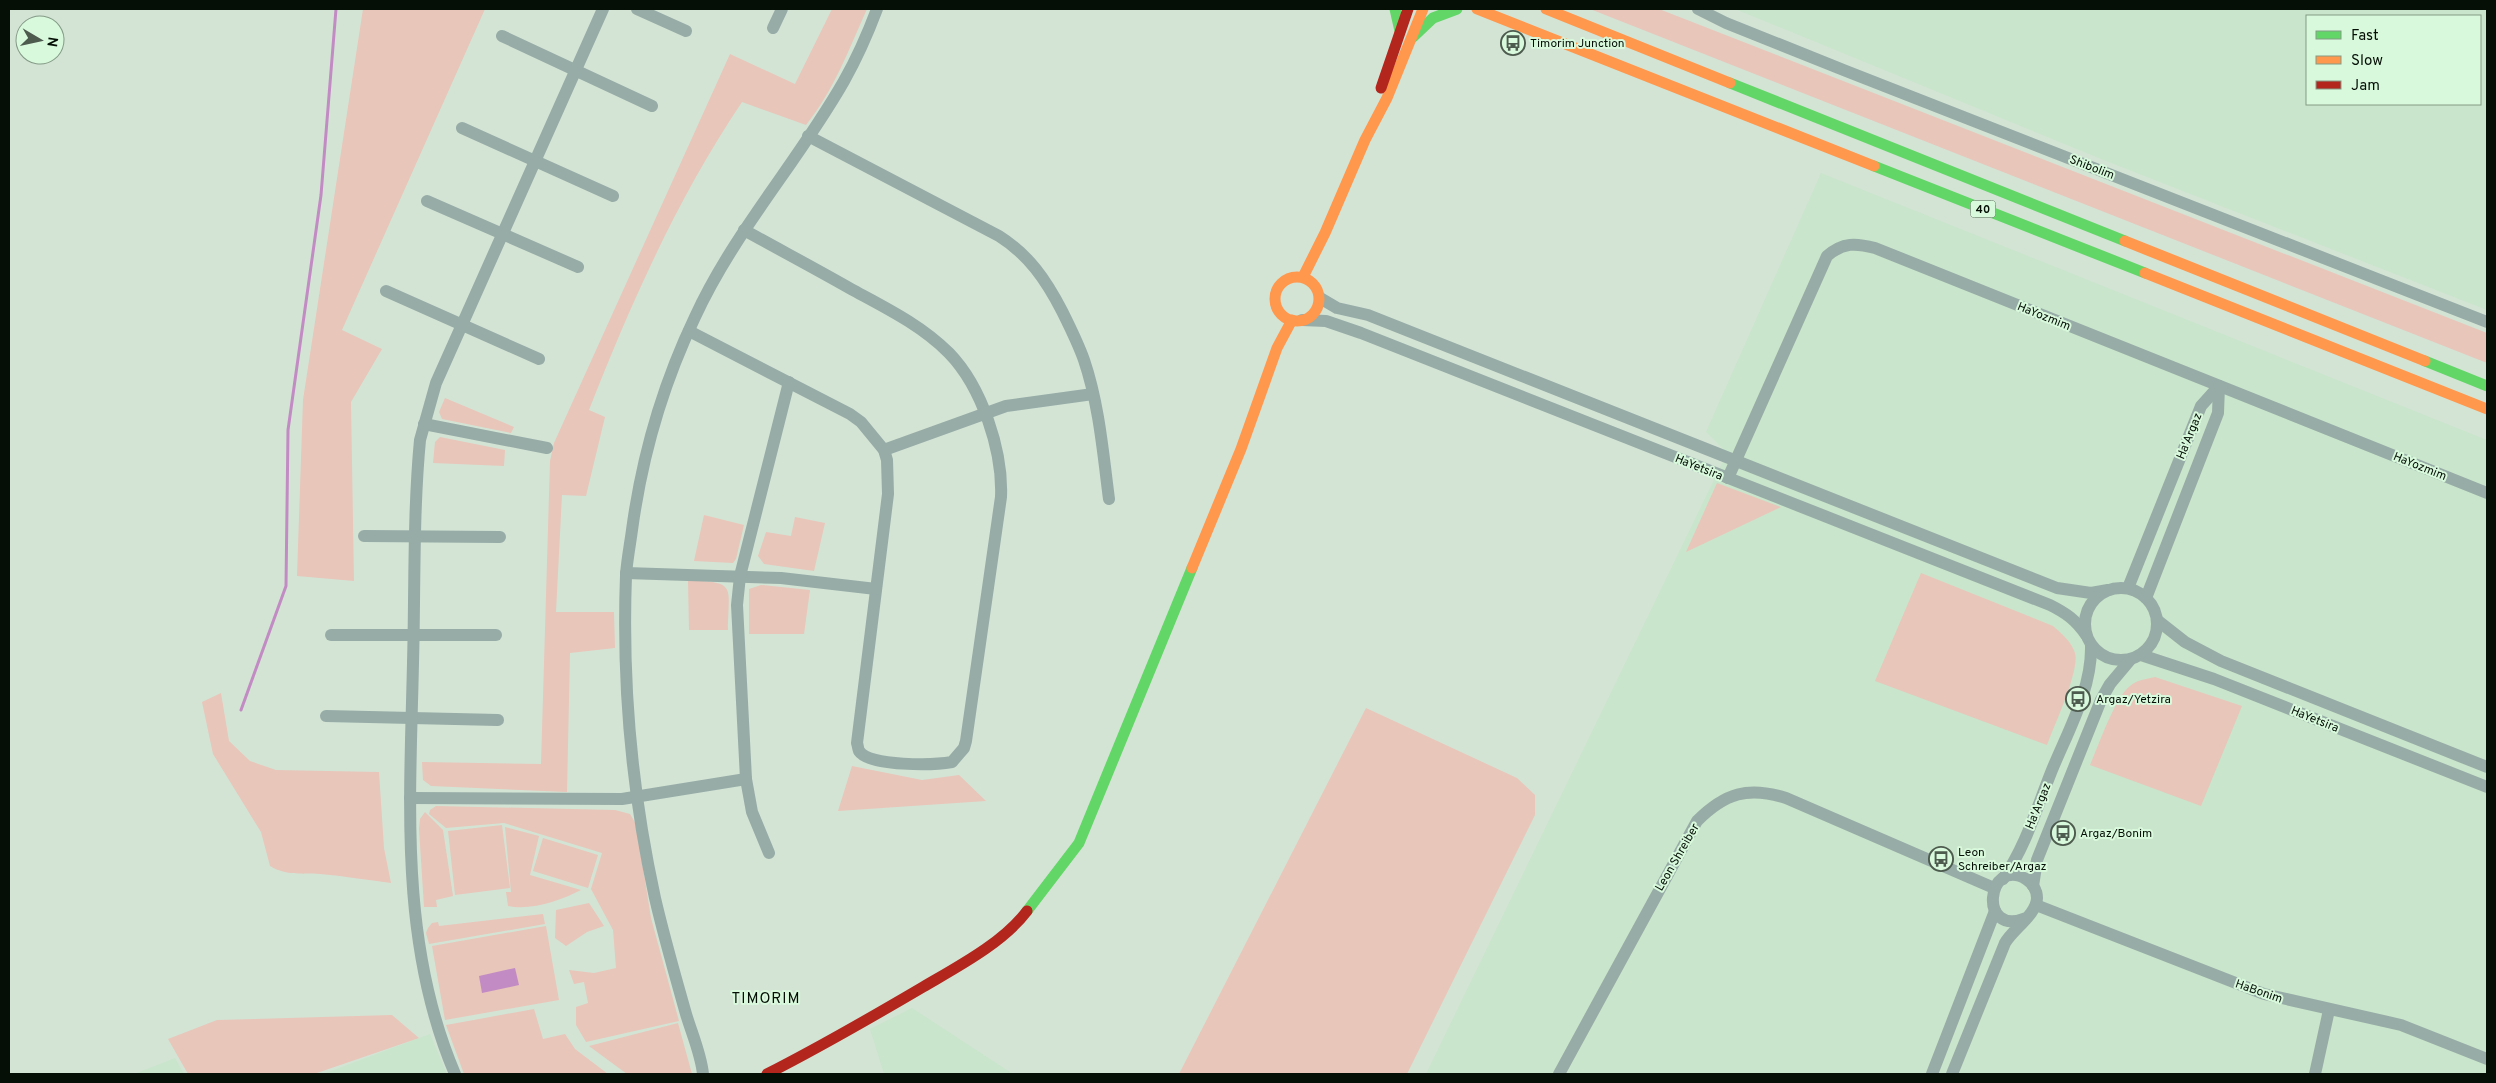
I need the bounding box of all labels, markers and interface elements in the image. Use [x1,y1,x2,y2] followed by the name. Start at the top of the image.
[15,15,65,65] north arrow
[2306,15,2481,105] legend
[2351,27,2379,46] text: Fast
[1500,30,1526,56] bus stop icon: Timorim Junction
[42,35,61,48] text: N
[1530,36,1625,52] place label: Timorim Junction
[2351,52,2383,71] text: Slow
[2351,77,2380,96] text: Jam
[2067,152,2116,184] street label: Shibolim
[1970,200,1996,218] road number: 40
[2015,299,2073,335] street label: HaYozmim
[2173,411,2206,462] street label: Ha'Argaz
[2391,449,2449,485] street label: HaYozmim
[1672,451,1725,485] street label: HaYetsira
[2065,686,2091,712] bus stop icon: Argaz/Yetzira
[2096,692,2171,708] place label: Argaz/Yetzira
[2288,703,2341,737] street label: HaYetsira
[2022,781,2055,832] street label: Ha'Argaz
[1652,820,1704,894] street label: Leon Shreiber
[2050,820,2076,846] bus stop icon: Argaz/Bonim
[2080,826,2152,842] place label: Argaz/Bonim
[1958,845,2047,875] place label: Leon Schreiber/Argaz
[1928,846,1954,872] bus stop icon: Leon Schreiber/Argaz
[2233,976,2284,1007] street label: HaBonim
[732,990,800,1009] district label: TIMORIM

